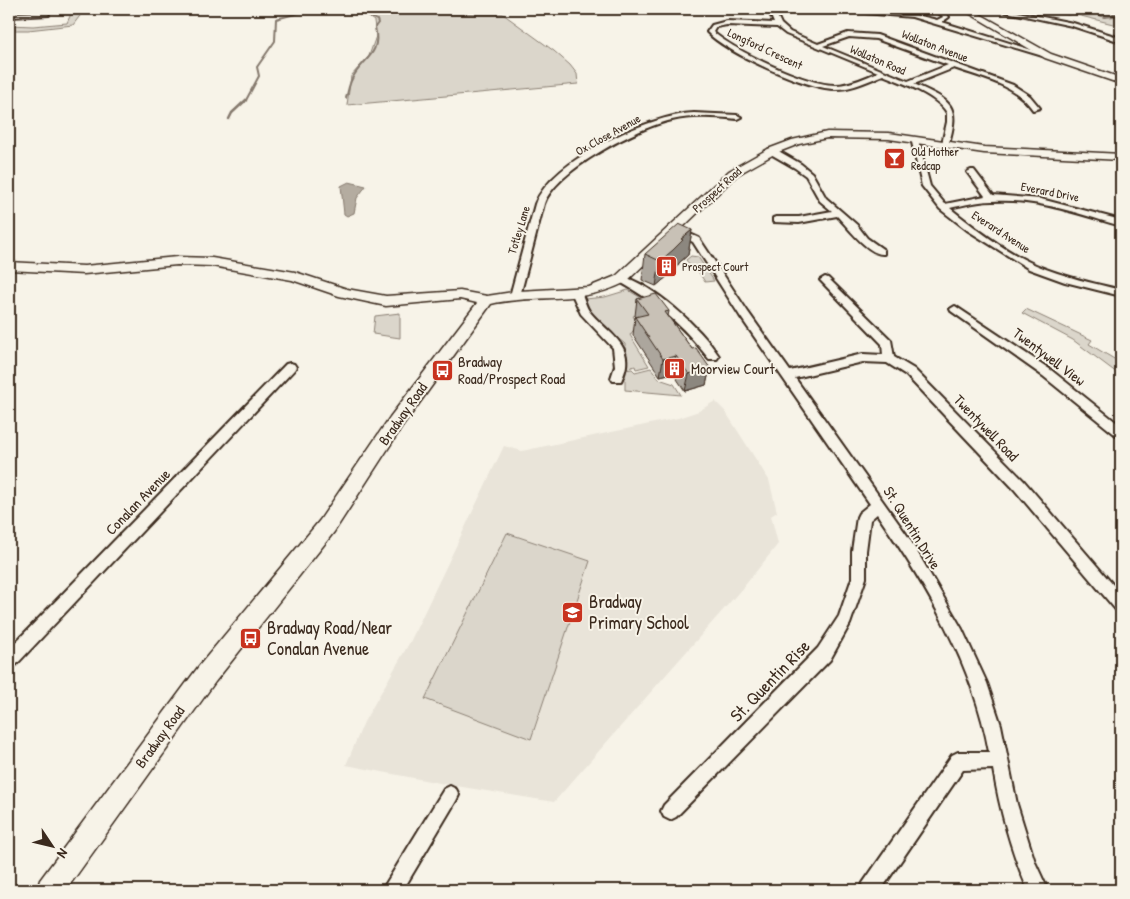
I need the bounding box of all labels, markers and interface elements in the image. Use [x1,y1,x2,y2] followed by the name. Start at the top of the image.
[725,24,806,74] street label: Longford Crescent
[900,25,971,66] street label: Wollaton Avenue
[848,40,909,79] street label: Wollaton Road
[572,110,644,159] street label: Ox Close Avenue
[911,143,959,174] place label: Old Mother Redcap
[883,147,907,171] bar icon: Old Mother Redcap
[688,163,745,216] street label: Prospect Road
[1020,178,1081,206] street label: Everard Drive
[503,203,534,256] street label: Totley Lane
[969,206,1034,257] street label: Everard Avenue
[654,255,678,279] building icon: Prospect Court
[682,258,749,275] place label: Prospect Court
[1009,322,1090,391] street label: Twentywell View
[458,351,565,389] place label: Bradway Road/Prospect Road
[663,357,687,381] building icon: Moorview Court
[691,358,776,379] place label: Moorview Court
[430,359,454,383] bus stop icon: Bradway Road/Prospect Road
[373,378,432,449] street label: Bradway Road
[949,390,1024,466] street label: Twentywell Road
[101,464,175,540] street label: Conalan Avenue
[879,482,946,573] street label: St. Quentin Drive
[589,589,689,635] place label: Bradway Primary School
[561,600,585,624] school or university icon: Bradway Primary School
[267,615,392,661] place label: Bradway Road/Near Conalan Avenue
[239,626,263,650] bus stop icon: Bradway Road/Near Conalan Avenue
[724,634,815,727] street label: St. Quentin Rise
[130,701,189,772] street label: Bradway Road
[28,822,78,872] north arrow
[53,845,73,863] text: N

